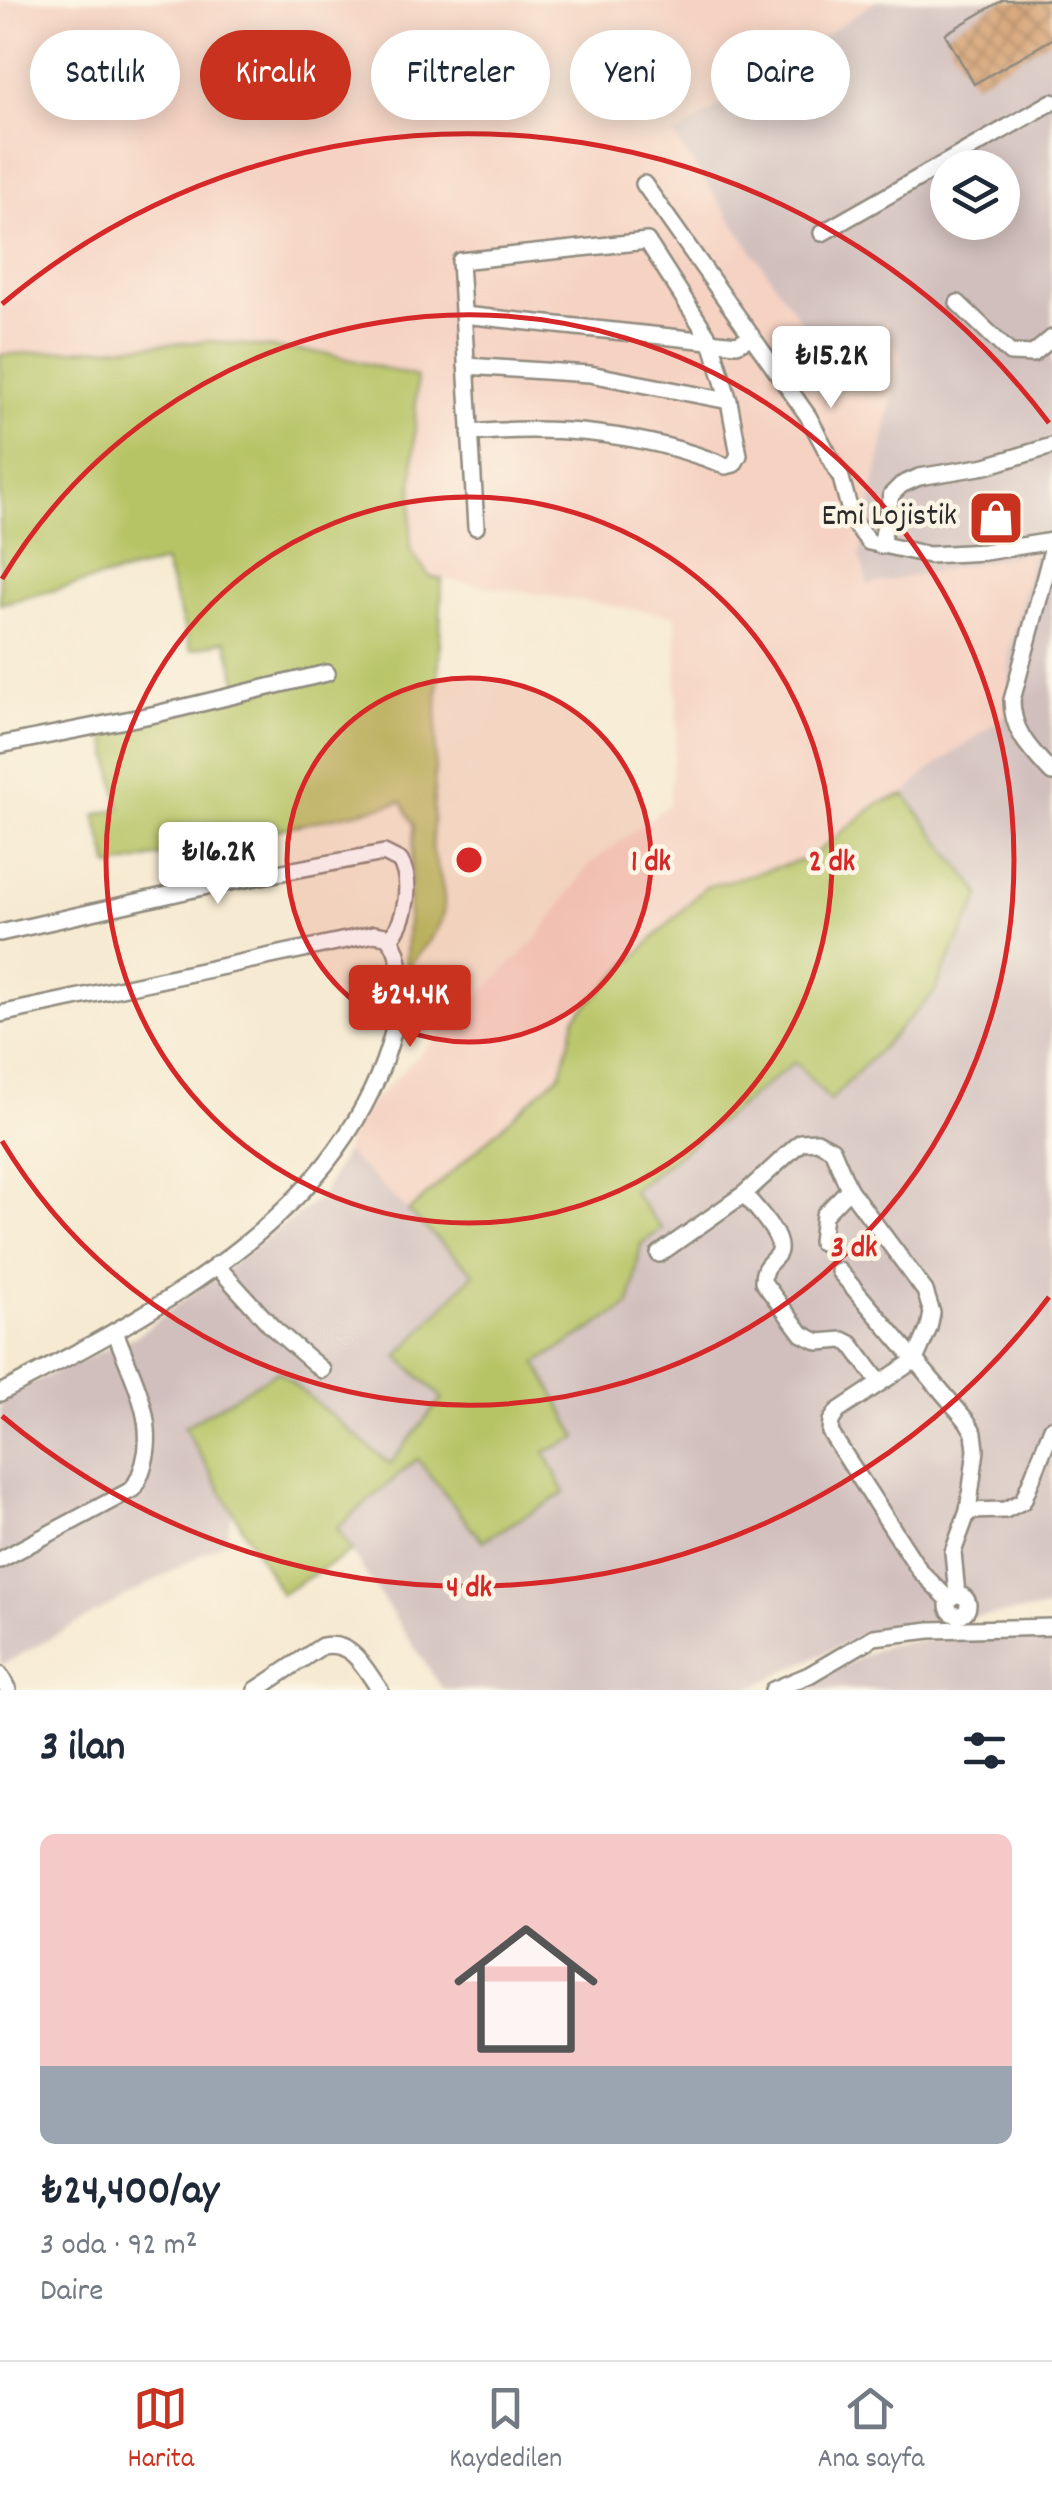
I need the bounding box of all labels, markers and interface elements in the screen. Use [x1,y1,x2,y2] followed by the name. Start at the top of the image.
[30,30,180,120] chip: Satılık
[200,30,351,120] chip: Kiralık
[371,30,550,120] chip: Filtreler
[570,30,691,120] chip: Yeni
[711,30,850,120] chip: Daire
[930,150,1020,240] map controls
[930,150,1020,240] button: layers
[750,326,912,411] pin: ₺15.2K
[794,335,868,381] text: ₺15.2K
[966,488,1026,548] shop icon: Emi Lojistik
[821,495,957,541] place label: Emi Lojistik
[137,822,299,907] pin: ₺16.2K
[181,831,255,877] text: ₺16.2K
[451,842,487,878] centre of rings
[631,843,671,886] text: 1 dk
[809,843,855,886] text: 2 dk
[329,965,491,1050] pin: ₺24.4K
[371,974,449,1020] text: ₺24.4K
[831,1229,877,1272] text: 3 dk
[446,1569,492,1612] text: 4 dk
[40,1720,125,1780] text: 3 ilan
[957,1723,1012,1778] icon: filters
[436,1899,616,2079] icon: home
[40,2164,219,2224] text: ₺24,400/ay
[40,2224,197,2270] text: 3 oda · 92 m²
[40,2270,103,2316] text: Daire
[128,2381,194,2481] tab: Harita
[449,2381,562,2481] tab: Kaydedilen
[817,2381,924,2481] tab: Ana sayfa

